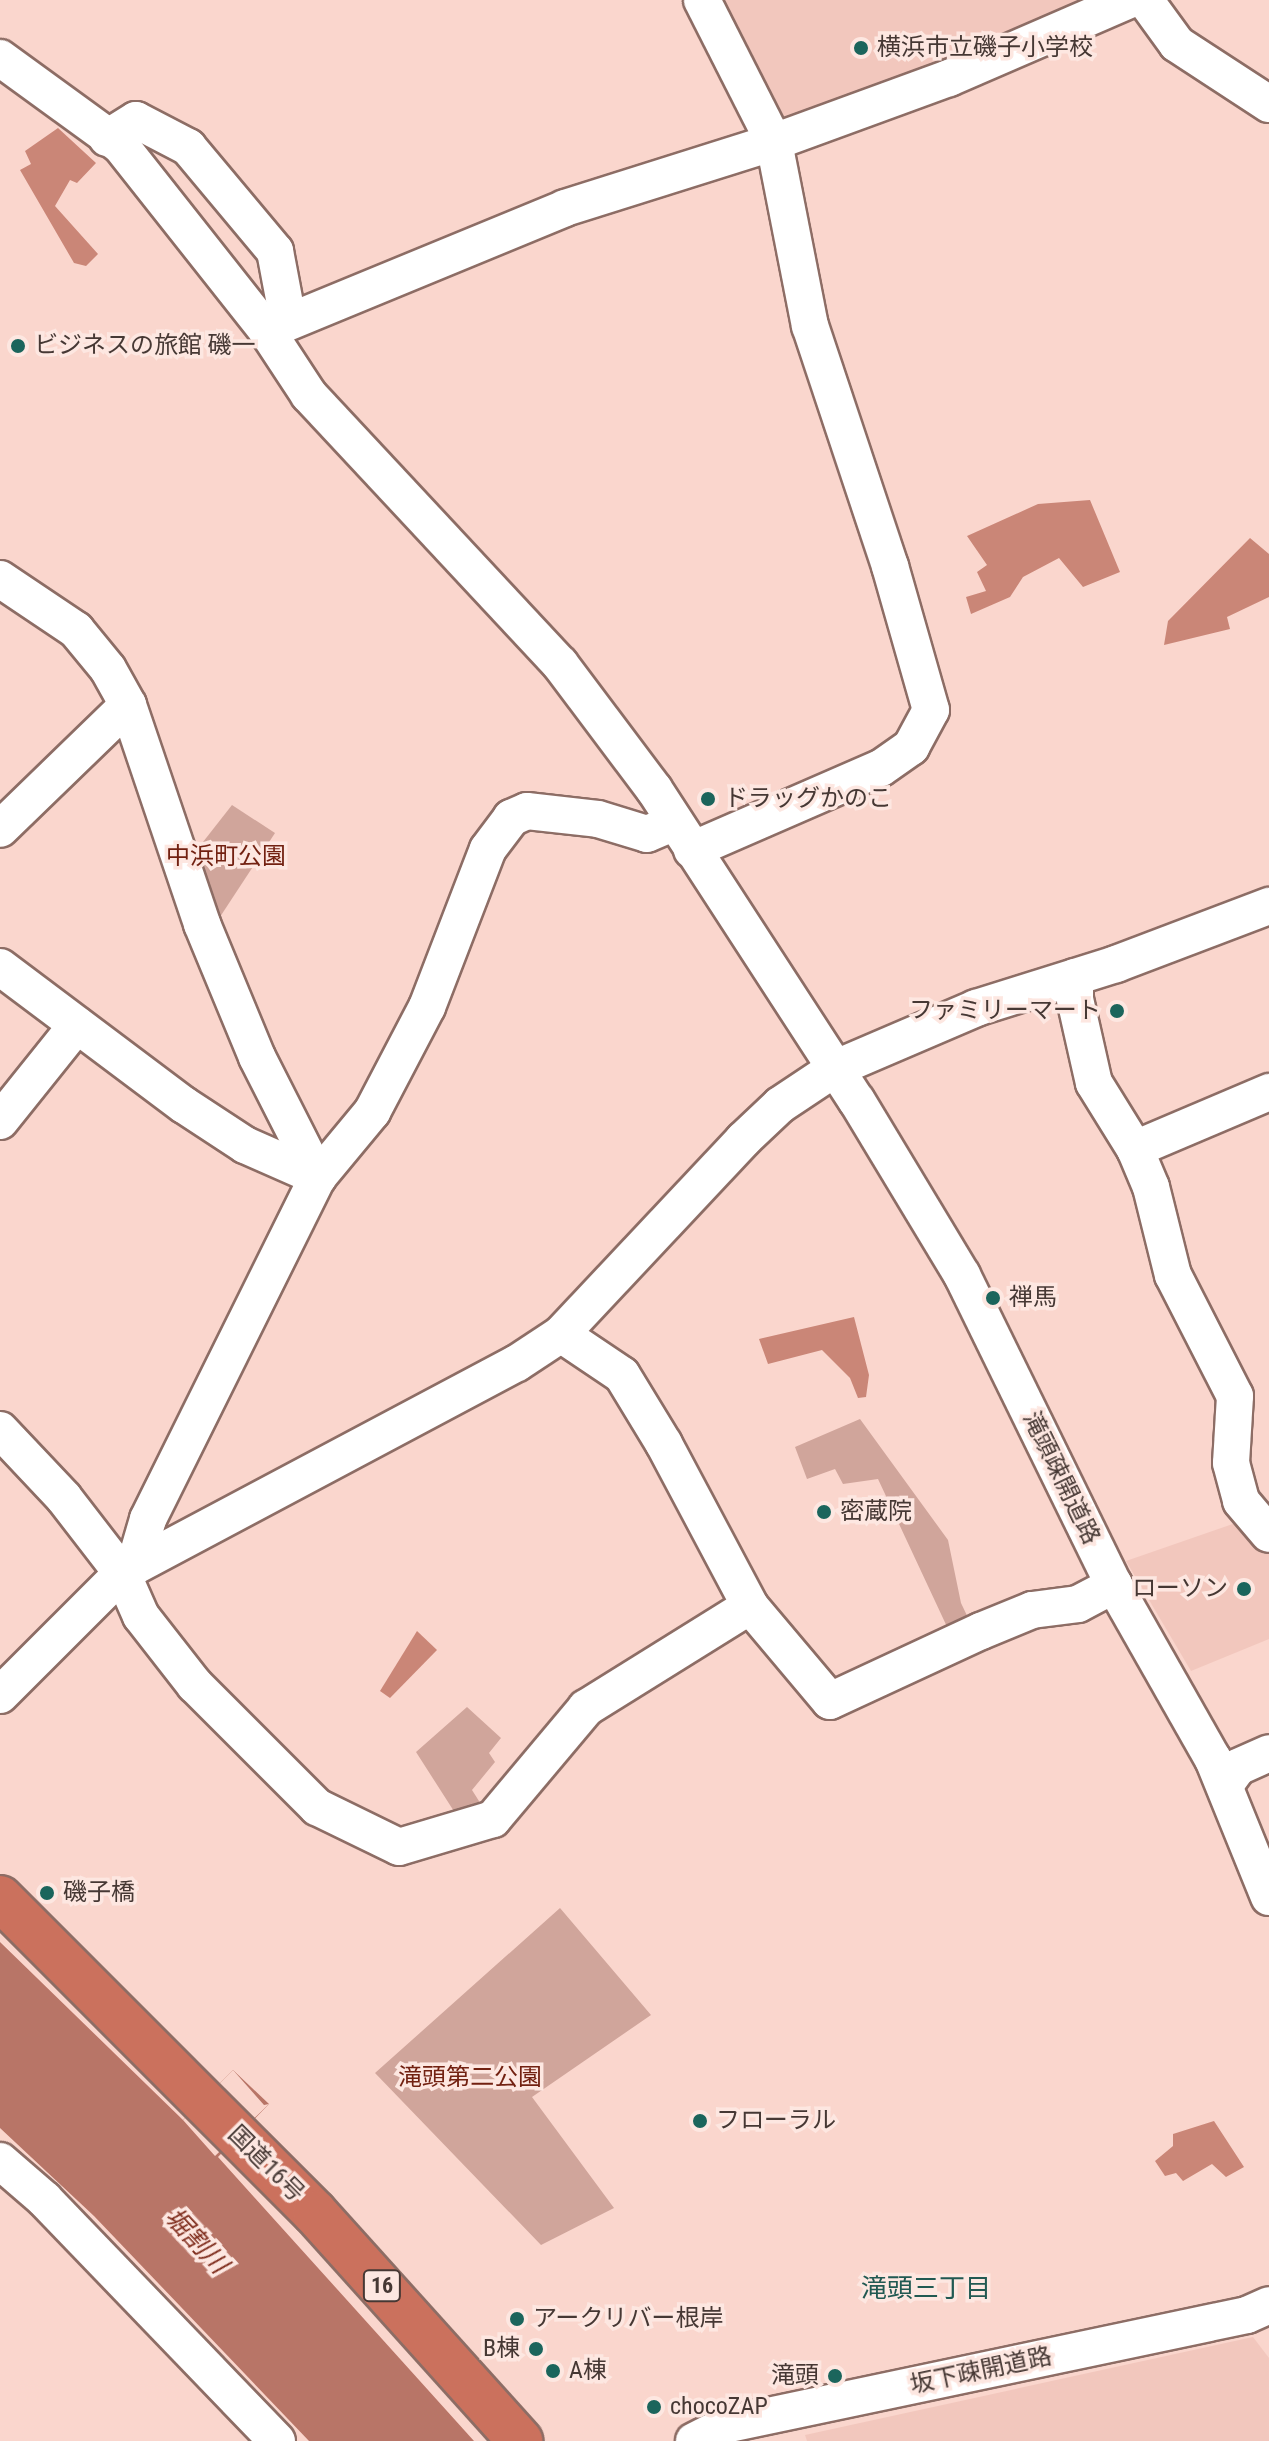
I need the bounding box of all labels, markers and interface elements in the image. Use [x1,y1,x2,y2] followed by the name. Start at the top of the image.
[877,34,1093,62] place label: 横浜市立磯子小学校
[852,39,870,57] marker: 横浜市立磯子小学校
[34,332,256,360] place label: ビジネスの旅館 磯一
[9,337,27,355] marker: ビジネスの旅館 磯一
[724,785,892,813] place label: ドラッグかのこ
[699,790,717,808] marker: ドラッグかのこ
[166,843,286,871] park label: 中浜町公園
[909,997,1101,1025] place label: ファミリーマート
[1108,1002,1126,1020] marker: ファミリーマート
[1009,1284,1057,1312] place label: 禅馬
[984,1289,1002,1307] marker: 禅馬
[1016,1407,1106,1549] street label: 滝頭疎開道路
[840,1498,912,1526] place label: 密蔵院
[815,1503,833,1521] marker: 密蔵院
[1132,1575,1228,1603] place label: ローソン
[1235,1580,1253,1598] marker: ローソン
[63,1879,135,1907] place label: 磯子橋
[38,1884,56,1902] marker: 磯子橋
[398,2064,542,2092] park label: 滝頭第二公園
[716,2107,836,2135] place label: フローラル
[691,2112,709,2130] marker: フローラル
[222,2120,310,2208] street label: 国道16号
[158,2202,234,2280] water label: 堀割川
[362,2268,402,2304] road number: 16
[861,2273,991,2305] district label: 滝頭三丁目
[533,2305,724,2333] place label: アークリバー根岸
[508,2310,526,2328] marker: アークリバー根岸
[483,2335,520,2363] place label: B棟
[527,2340,545,2358] marker: B棟
[908,2342,1054,2400] street label: 坂下疎開道路
[569,2357,607,2385] place label: A棟
[544,2362,562,2380] marker: A棟
[771,2362,819,2390] place label: 滝頭
[826,2367,844,2385] marker: 滝頭
[670,2393,768,2421] place label: chocoZAP
[645,2398,663,2416] marker: chocoZAP

